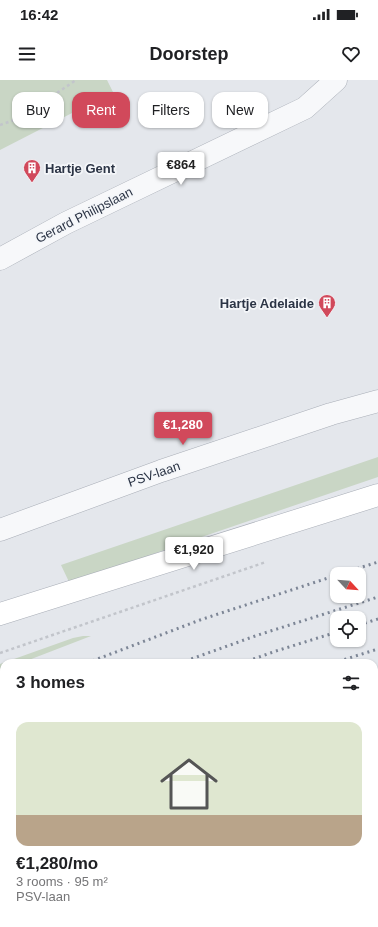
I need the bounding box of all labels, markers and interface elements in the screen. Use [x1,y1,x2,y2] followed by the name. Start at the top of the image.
[20,6,58,23] text: 16:42
[16,43,38,65] icon: menu
[340,43,362,65] icon: heart
[149,44,229,64] text: Doorstep
[12,92,64,128] chip: Buy
[72,92,130,128] chip: Rent
[138,92,204,128] chip: Filters
[212,92,268,128] chip: New
[157,152,205,186] pin: €864
[167,157,195,172] text: €864
[22,158,42,183] building icon: Hartje Gent
[45,161,116,176] place label: Hartje Gent
[33,184,135,246] street label: Gerard Philipslaan
[317,293,337,318] building icon: Hartje Adelaide
[220,296,314,311] place label: Hartje Adelaide
[150,412,216,446] pin: €1,280
[163,417,203,432] text: €1,280
[126,458,182,490] street label: PSV-laan
[161,537,227,571] pin: €1,920
[174,542,214,557] text: €1,920
[330,567,366,603] north arrow
[330,567,366,647] map controls
[330,611,366,647] button: locate
[340,672,362,694] icon: filters
[16,673,85,692] text: 3 homes
[153,748,225,820] icon: home
[16,854,98,873] text: €1,280/mo
[16,874,108,889] text: 3 rooms · 95 m²
[16,889,70,904] text: PSV-laan

